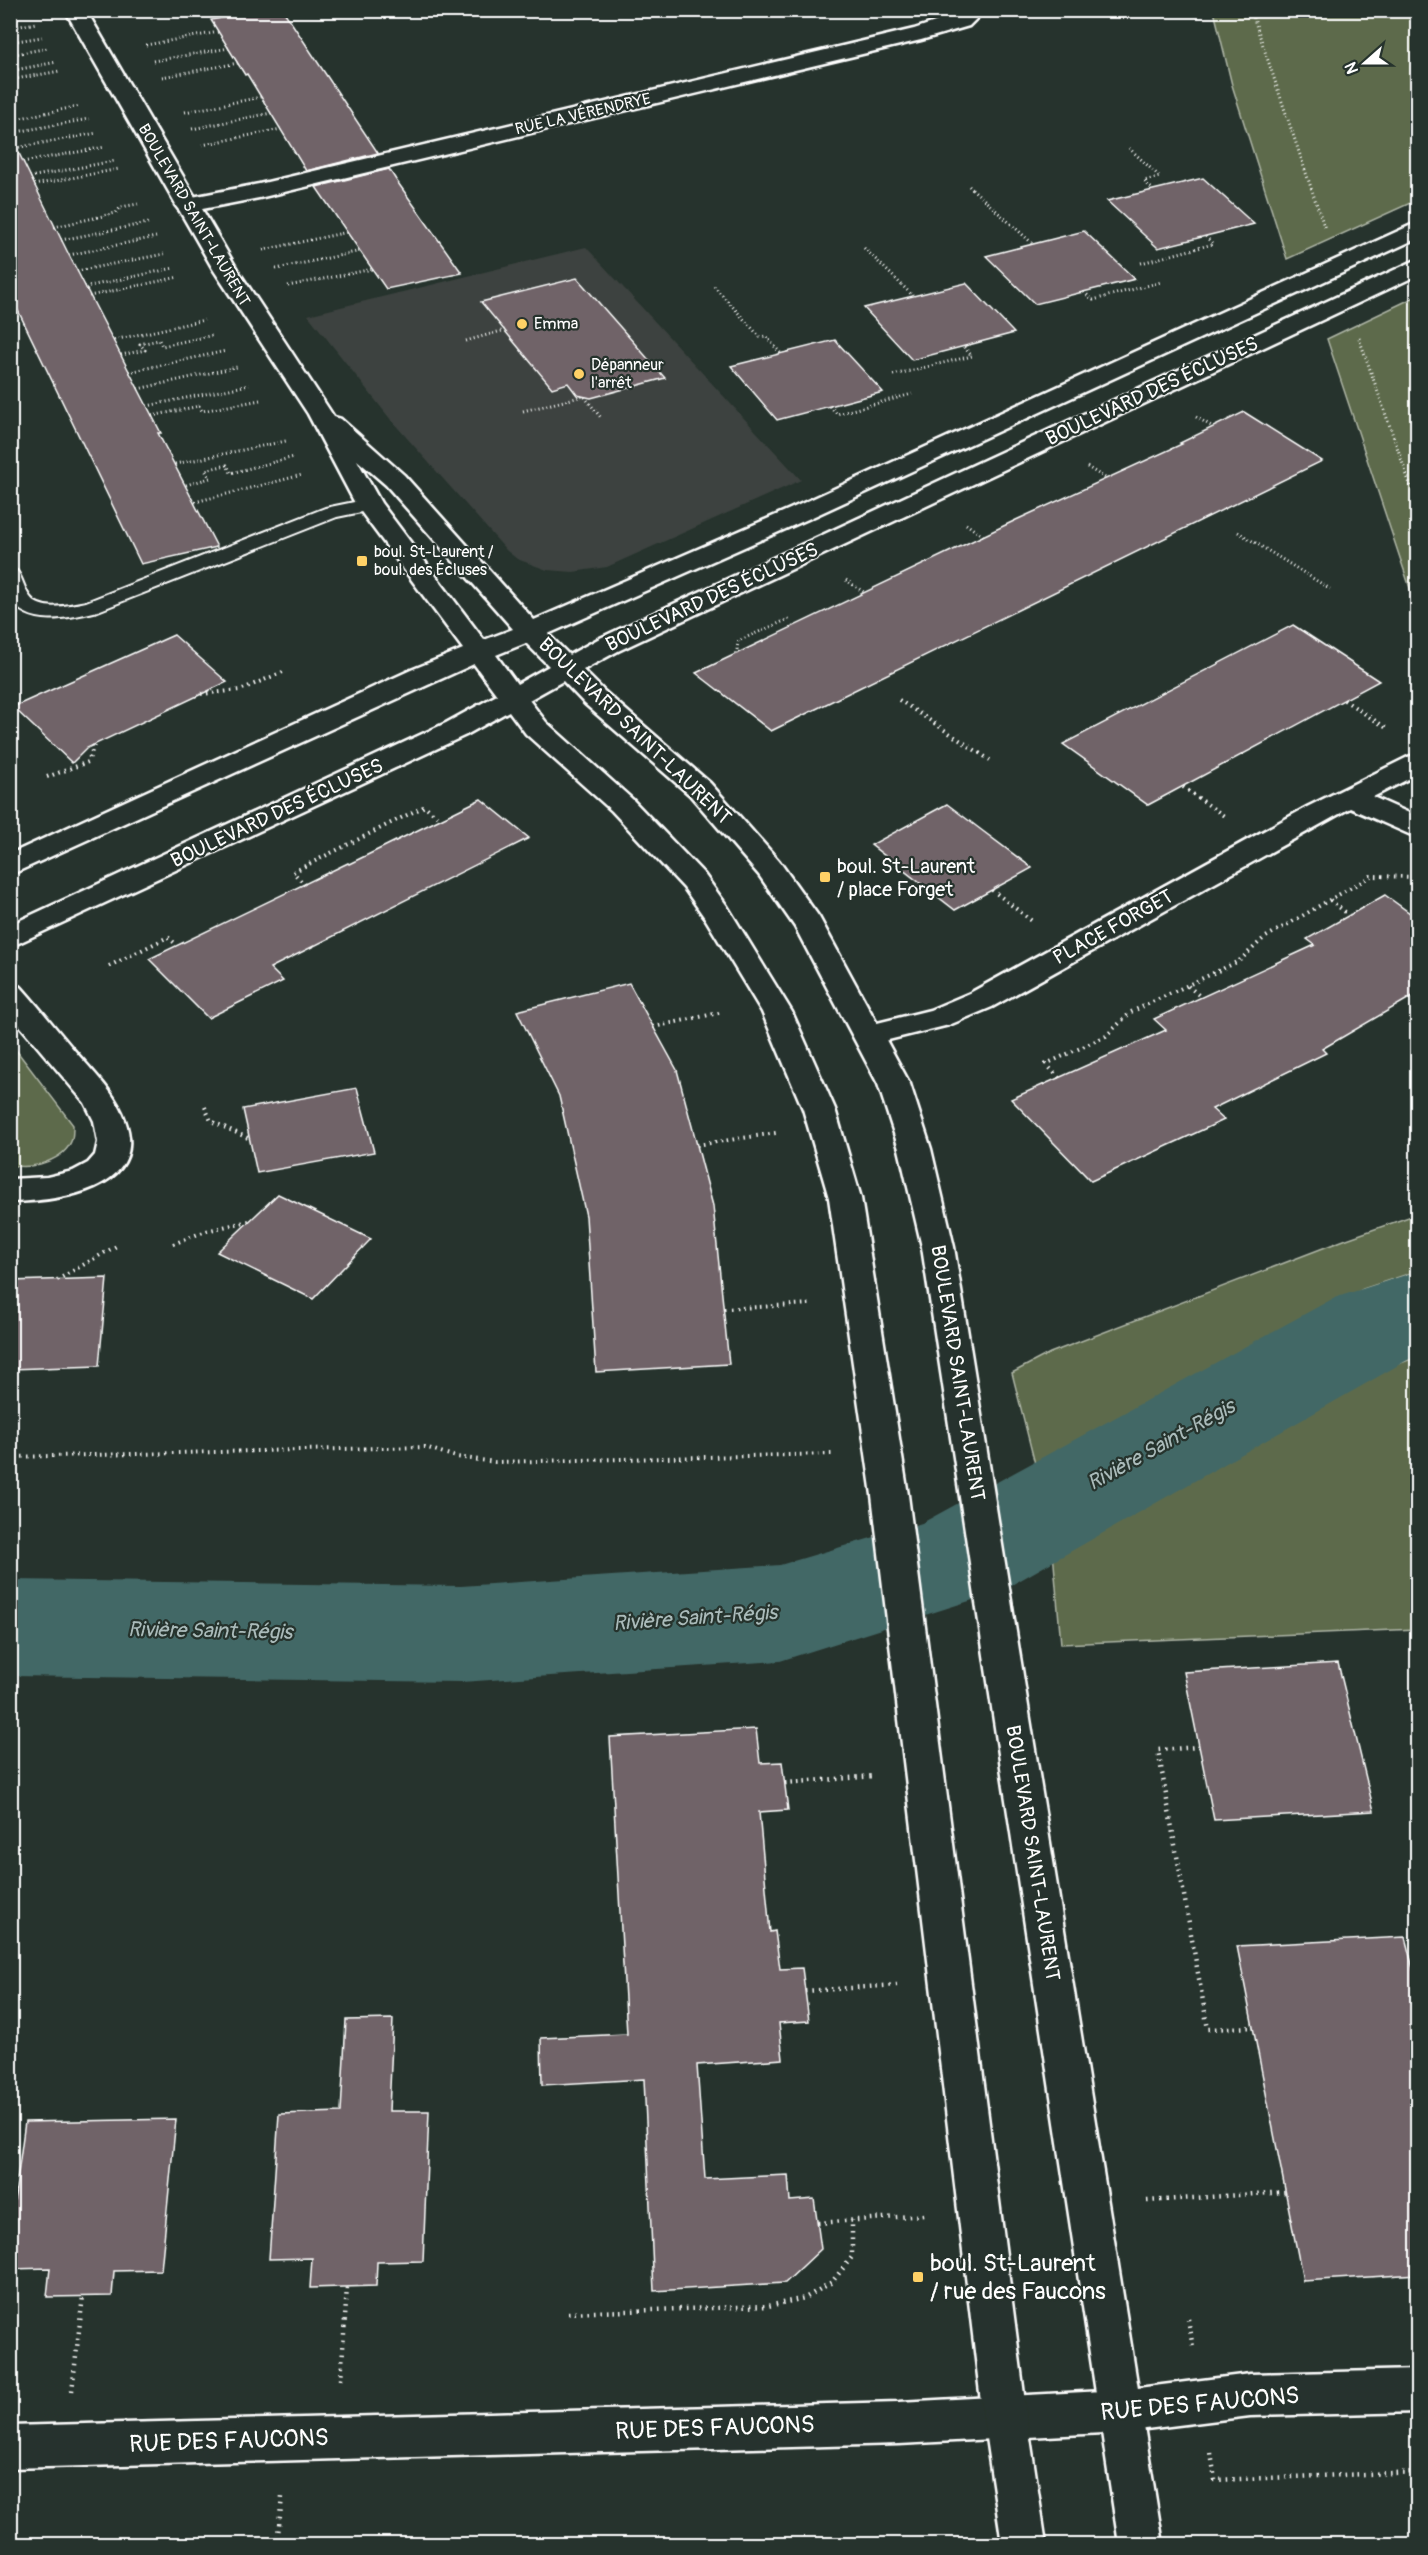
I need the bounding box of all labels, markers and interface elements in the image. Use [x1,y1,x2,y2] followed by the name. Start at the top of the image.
[1335,33,1395,93] north arrow
[1341,59,1363,77] text: N
[513,89,653,139] street label: RUE LA VÉRENDRYE
[134,120,254,310] street label: BOULEVARD SAINT-LAURENT
[534,314,578,334] place label: Emma
[515,317,529,331] marker: Emma
[1042,331,1262,451] street label: BOULEVARD DES ÉCLUSES
[591,355,664,393] place label: Dépanneur l'arrêt
[572,367,586,381] marker: Dépanneur l'arrêt
[602,537,822,657] street label: BOULEVARD DES ÉCLUSES
[374,542,494,580] place label: boul. St-Laurent / boul. des Écluses
[355,554,369,568] marker: boul. St-Laurent / boul. des Écluses
[533,632,737,830] street label: BOULEVARD SAINT-LAURENT
[167,753,387,873] street label: BOULEVARD DES ÉCLUSES
[837,854,976,902] place label: boul. St-Laurent / place Forget
[818,870,832,884] marker: boul. St-Laurent / place Forget
[1049,884,1177,970] street label: PLACE FORGET
[925,1243,991,1503] street label: BOULEVARD SAINT-LAURENT
[1082,1392,1242,1497] water label: Rivière Saint-Régis
[612,1599,781,1637] water label: Rivière Saint-Régis
[128,1616,295,1646] water label: Rivière Saint-Régis
[1000,1723,1066,1983] street label: BOULEVARD SAINT-LAURENT
[930,2249,1106,2306] place label: boul. St-Laurent / rue des Faucons
[911,2270,925,2284] marker: boul. St-Laurent / rue des Faucons
[1099,2381,1301,2427] street label: RUE DES FAUCONS
[615,2410,815,2446] street label: RUE DES FAUCONS
[129,2423,329,2459] street label: RUE DES FAUCONS

